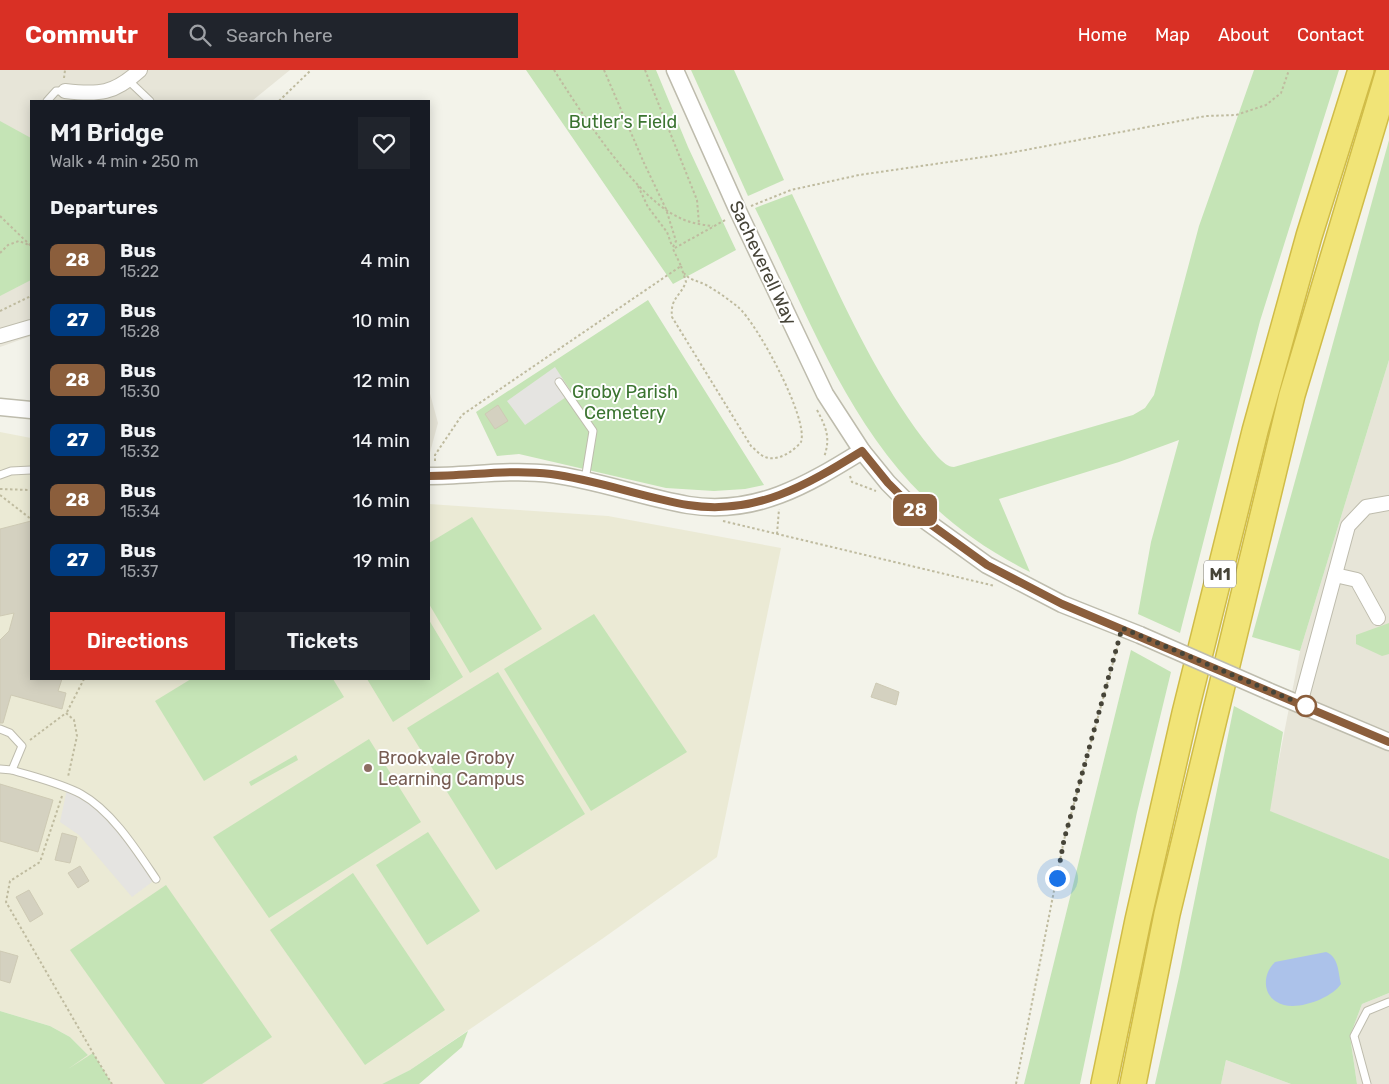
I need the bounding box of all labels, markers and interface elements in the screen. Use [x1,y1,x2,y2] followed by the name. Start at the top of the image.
[168,13,518,58] search box
[25,21,138,49] text: Commutr
[186,21,214,49] icon: search
[226,24,333,47] text: Search here
[1078,24,1127,46] text: Home
[1155,24,1190,46] text: Map
[1218,24,1269,46] text: About
[1297,24,1364,46] text: Contact
[569,111,677,133] park label: Butler's Field
[358,117,410,169] button: heart
[50,119,164,147] text: M1 Bridge
[50,152,198,171] text: Walk · 4 min · 250 m
[50,196,158,219] text: Departures
[725,197,801,329] street label: Sacheverell Way
[120,239,156,262] text: Bus
[66,249,89,271] text: 28
[361,249,410,272] text: 4 min
[120,262,159,281] text: 15:22
[120,299,156,322] text: Bus
[66,309,89,331] text: 27
[352,309,410,332] text: 10 min
[120,322,160,341] text: 15:28
[120,359,156,382] text: Bus
[66,369,89,391] text: 28
[353,369,410,392] text: 12 min
[572,381,678,424] park label: Groby Parish Cemetery
[120,382,160,401] text: 15:30
[120,419,156,442] text: Bus
[66,429,89,451] text: 27
[352,429,410,452] text: 14 min
[120,442,159,461] text: 15:32
[120,479,156,502] text: Bus
[66,489,89,511] text: 28
[353,489,410,512] text: 16 min
[892,494,938,526] line badge: 28
[903,499,927,521] text: 28
[120,502,160,521] text: 15:34
[120,539,156,562] text: Bus
[66,549,89,571] text: 27
[353,549,410,572] text: 19 min
[1204,560,1236,588] road number: M1
[120,562,158,581] text: 15:37
[50,612,225,670] button: Directions
[235,612,410,670] button: Tickets
[1295,695,1317,717] unlabelled marker
[378,747,525,790] place label: Brookvale Groby Learning Campus
[362,762,374,774] marker: Brookvale Groby Learning Campus
[1045,866,1070,891] your location

